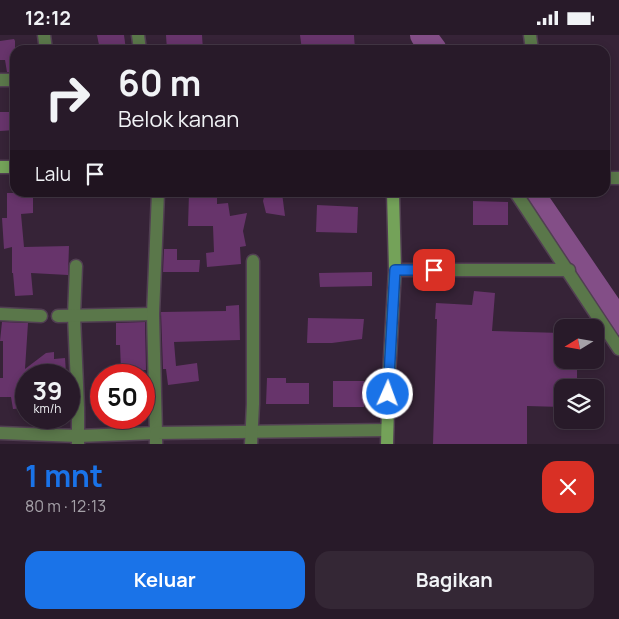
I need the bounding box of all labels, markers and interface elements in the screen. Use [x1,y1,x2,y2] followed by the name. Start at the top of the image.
[25,5,71,31] text: 12:12
[118,59,201,107] text: 60 m
[35,65,100,130] icon: right
[118,104,239,134] text: Belok kanan
[81,160,109,188] icon: arrive
[35,161,71,187] text: Lalu
[413,249,455,291] pin
[420,256,448,284] icon: arrive
[554,319,604,369] north arrow
[554,319,604,429] map controls
[90,364,155,429] speed limit sign: 50
[361,367,413,419] position arrow
[32,373,63,408] text: 39
[554,379,604,429] button: layers
[34,400,61,417] text: km/h
[25,455,103,496] text: 1 mnt
[542,461,594,513] button: close
[25,495,106,517] text: 80 m · 12:13
[25,551,305,609] button: Keluar
[315,551,594,609] button: Bagikan

